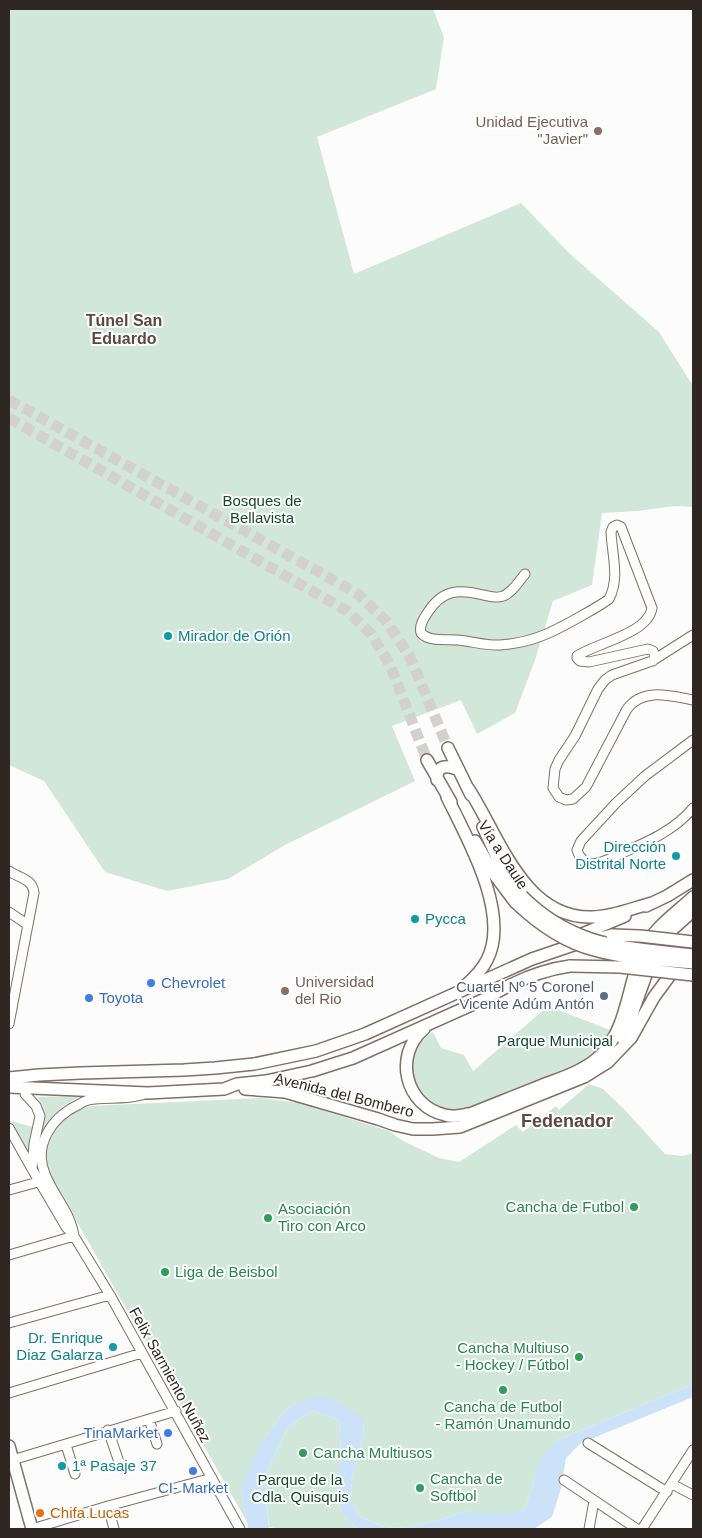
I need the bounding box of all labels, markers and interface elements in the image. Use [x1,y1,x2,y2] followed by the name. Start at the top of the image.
[475,113,589,147] place label: Unidad Ejecutiva "Javier"
[592,125,604,137] marker: Unidad Ejecutiva "Javier"
[86,312,162,347] district label: Túnel San Eduardo
[222,492,302,526] park label: Bosques de Bellavista
[178,627,291,644] place label: Mirador de Orión
[162,630,174,642] marker: Mirador de Orión
[475,817,532,892] street label: Vía a Daule
[575,838,666,872] place label: Dirección Distrital Norte
[670,850,682,862] marker: Dirección Distrital Norte
[425,910,467,927] place label: Pycca
[409,913,421,925] marker: Pycca
[295,973,374,1007] place label: Universidad del Rio
[161,974,226,991] place label: Chevrolet
[145,977,157,989] marker: Chevrolet
[456,978,594,1012] place label: Cuartel Nº 5 Coronel Vicente Adúm Antón
[279,985,291,997] marker: Universidad del Rio
[99,989,144,1006] place label: Toyota
[598,990,610,1002] marker: Cuartel Nº 5 Coronel Vicente Adúm Antón
[83,992,95,1004] marker: Toyota
[497,1032,613,1049] park label: Parque Municipal
[273,1069,416,1120] street label: Avenida del Bombero
[521,1111,613,1131] district label: Fedenador
[506,1198,624,1215] place label: Cancha de Futbol
[278,1200,366,1234] place label: Asociación Tiro con Arco
[628,1201,640,1213] marker: Cancha de Futbol
[262,1212,274,1224] marker: Asociación Tiro con Arco
[175,1263,278,1280] place label: Liga de Beisbol
[159,1266,171,1278] marker: Liga de Beisbol
[126,1304,215,1445] street label: Felix Sarmiento Nuñez
[16,1329,104,1363] place label: Dr. Enrique Diaz Galarza
[456,1339,569,1373] place label: Cancha Multiuso - Hockey / Fútbol
[107,1341,119,1353] marker: Dr. Enrique Diaz Galarza
[573,1351,585,1363] marker: Cancha Multiuso - Hockey / Fútbol
[497,1384,509,1396] marker: Cancha de Futbol - Ramón Unamundo
[435,1398,571,1432] place label: Cancha de Futbol - Ramón Unamundo
[84,1424,159,1441] place label: TinaMarket
[162,1427,174,1439] marker: TinaMarket
[313,1444,432,1461] place label: Cancha Multiusos
[297,1447,309,1459] marker: Cancha Multiusos
[72,1457,157,1474] place label: 1ª Pasaje 37
[56,1460,68,1472] marker: 1ª Pasaje 37
[187,1465,199,1477] marker: CI- Market
[430,1470,503,1504] place label: Cancha de Softbol
[251,1471,349,1505] park label: Parque de la Cdla. Quisquis
[158,1479,229,1496] place label: CI- Market
[414,1482,426,1494] marker: Cancha de Softbol
[50,1504,129,1521] place label: Chifa Lucas
[34,1507,46,1519] marker: Chifa Lucas

